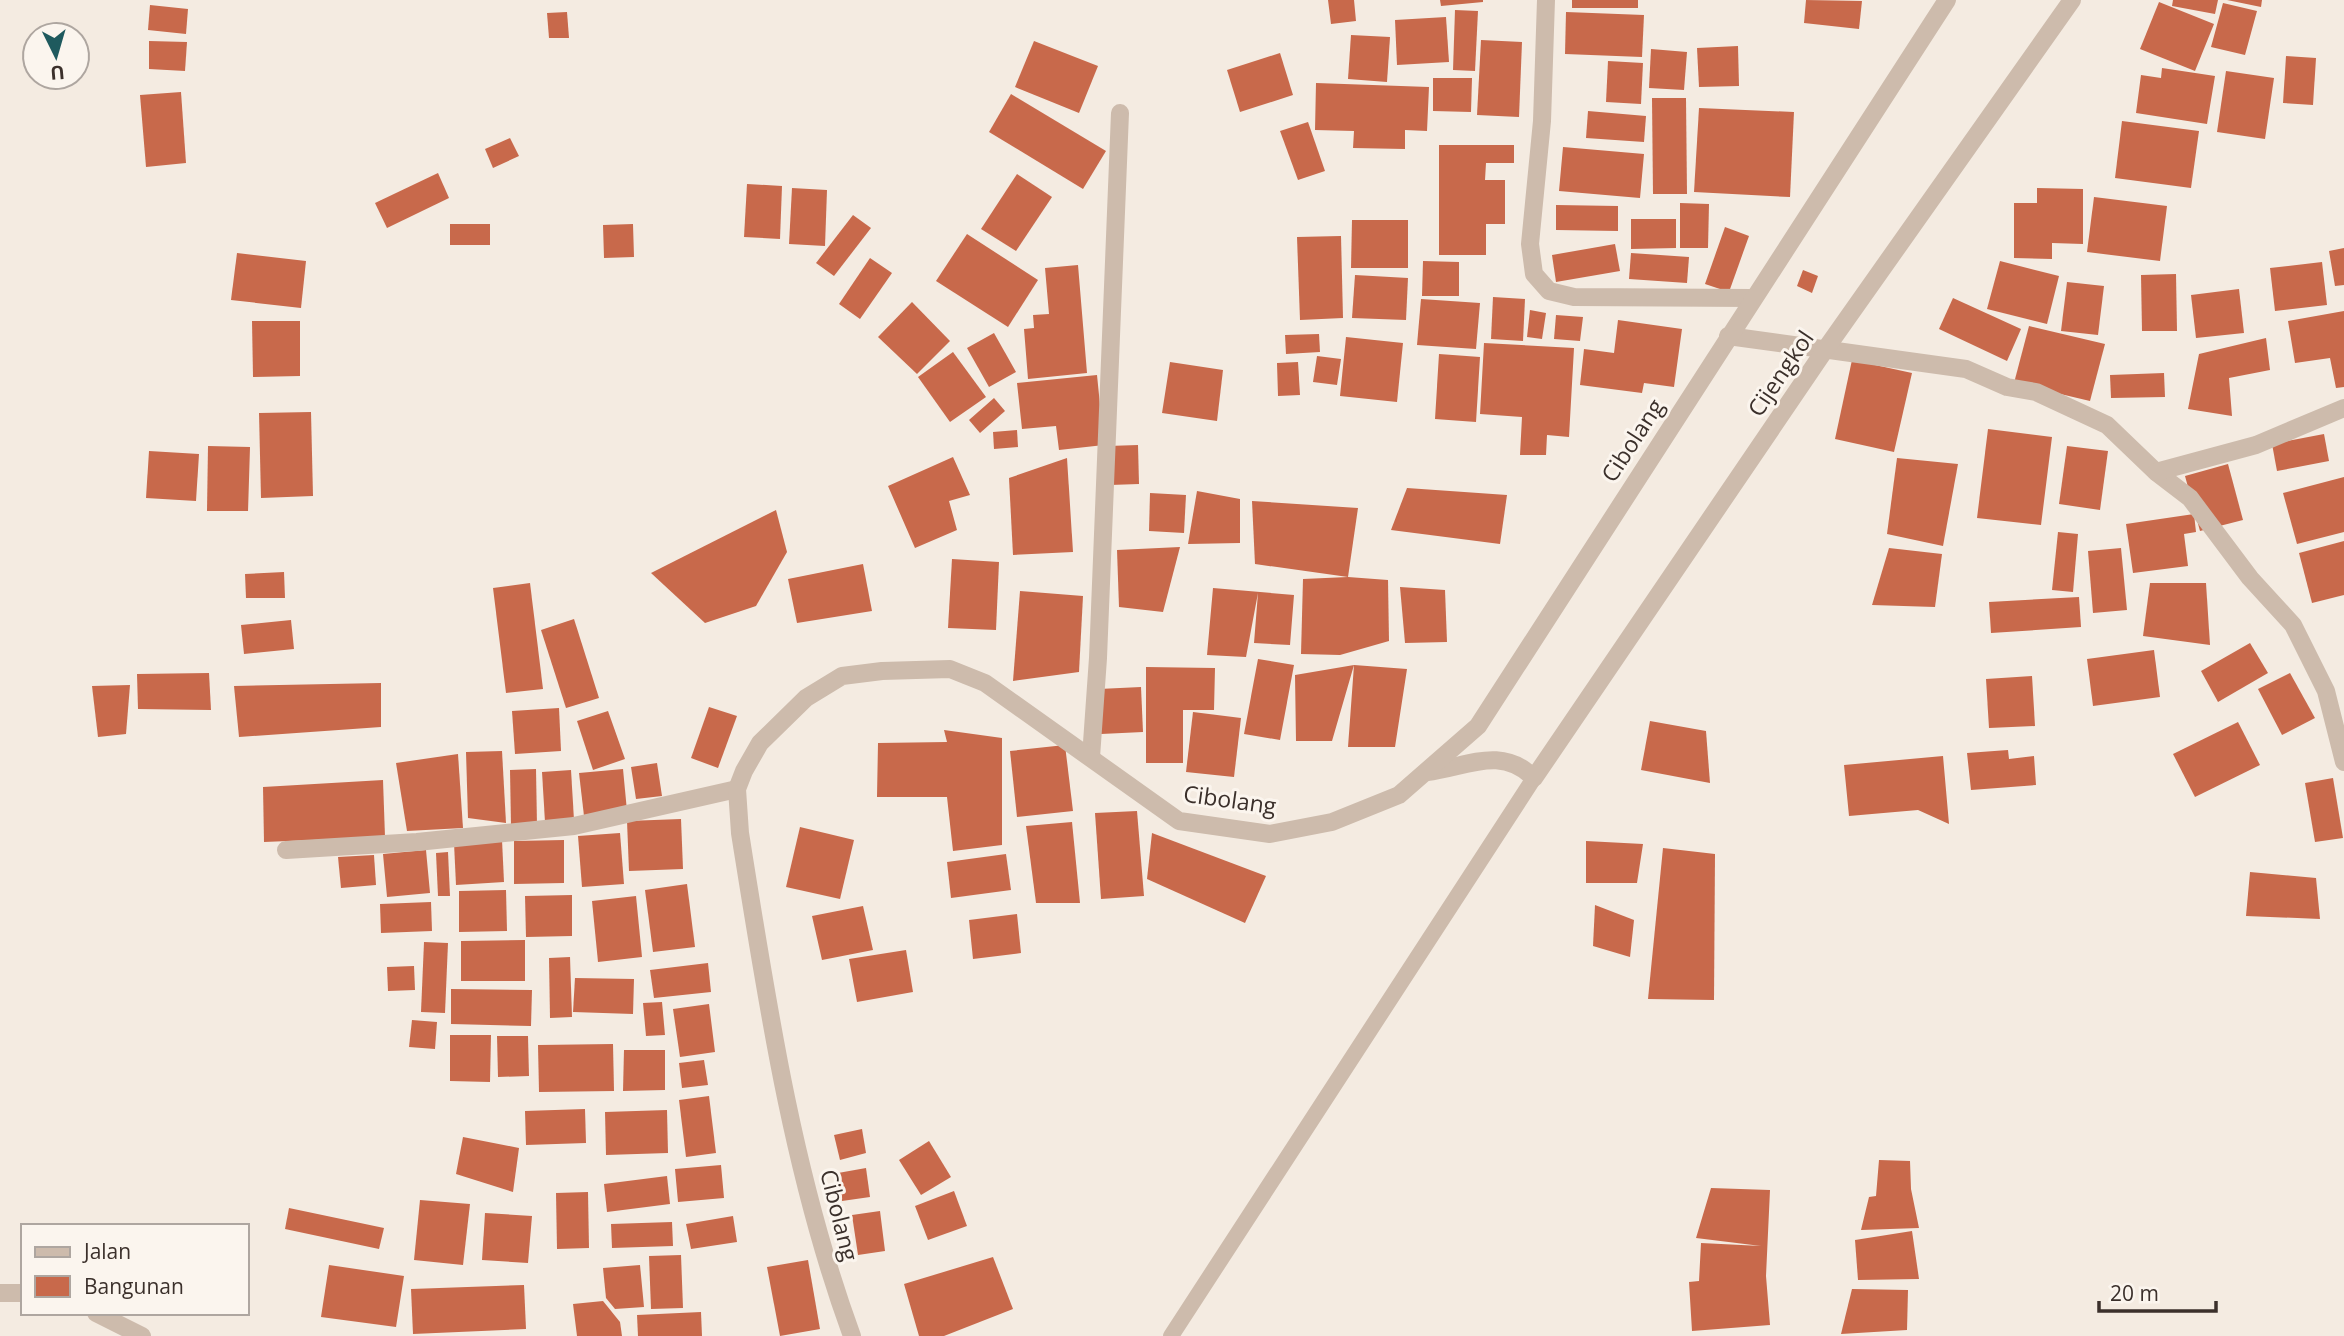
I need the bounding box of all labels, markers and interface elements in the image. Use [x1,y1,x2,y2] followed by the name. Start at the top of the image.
[21,21,91,91] north arrow
[49,59,66,87] text: U
[1740,324,1820,422] street label: Cijengkol
[1593,392,1671,488] street label: Cibolang
[1182,777,1279,821] street label: Cibolang
[813,1166,867,1265] street label: Cibolang
[21,1224,248,1315] legend
[82,1237,131,1265] text: Jalan
[2099,1270,2216,1314] scale bar
[84,1272,184,1300] text: Bangunan
[2110,1279,2159,1307] text: 20 m

